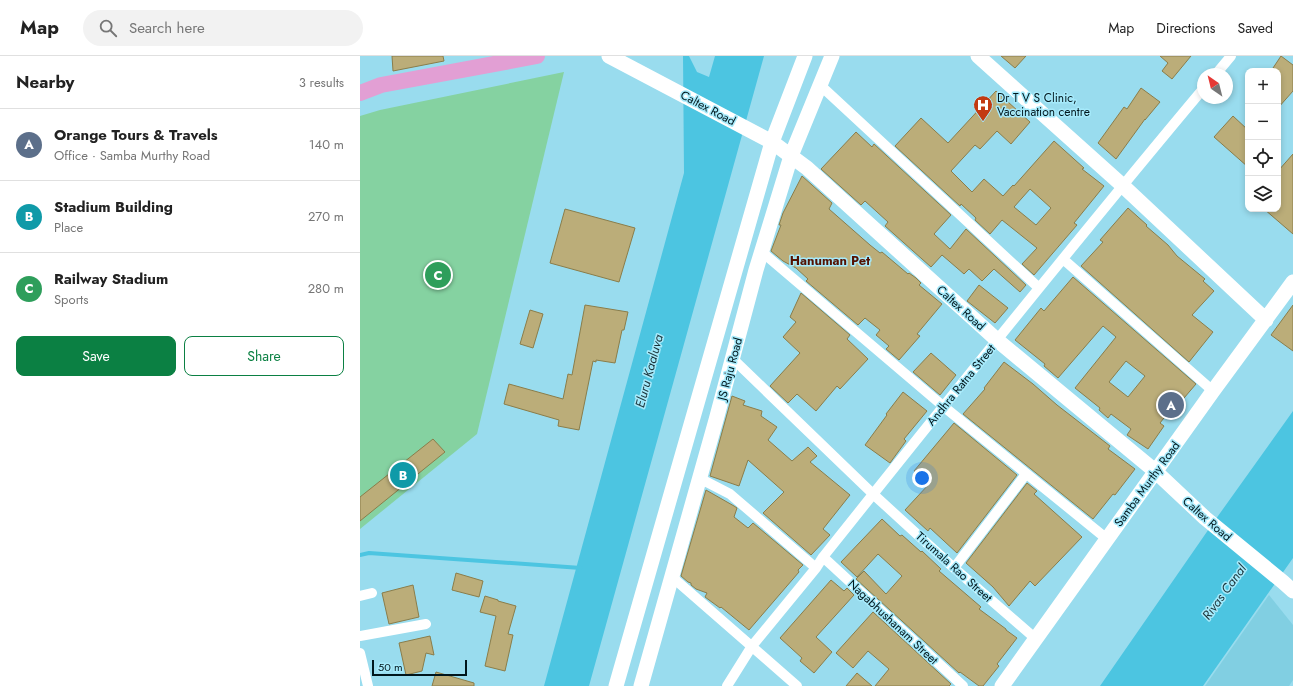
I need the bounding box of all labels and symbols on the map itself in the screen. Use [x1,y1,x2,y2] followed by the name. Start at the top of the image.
[1197,68,1233,104] north arrow
[677,86,739,130] street label: Caltex Road
[997,89,1090,121] place label: Dr T V S Clinic, Vaccination centre
[972,94,994,122] hospital icon: Dr T V S Clinic, Vaccination centre
[790,251,871,270] district label: Hanuman Pet
[425,260,451,290] pin: C
[933,281,989,335] street label: Caltex Road
[630,332,668,410] water label: Eluru Kaaluva
[712,336,747,404] street label: JS Raju Road
[922,340,1000,430] street label: Andhra Ratna Street
[1158,390,1184,420] pin: A
[1110,437,1184,531] street label: Samba Murthy Road
[390,460,416,490] pin: B
[912,468,932,488] your location
[1178,492,1236,546] street label: Caltex Road
[912,528,996,606] street label: Tirumala Rao Street
[1197,559,1251,624] water label: Rivas Canal
[844,575,942,669] street label: Nagabhushanam Street
[372,658,467,677] scale bar

